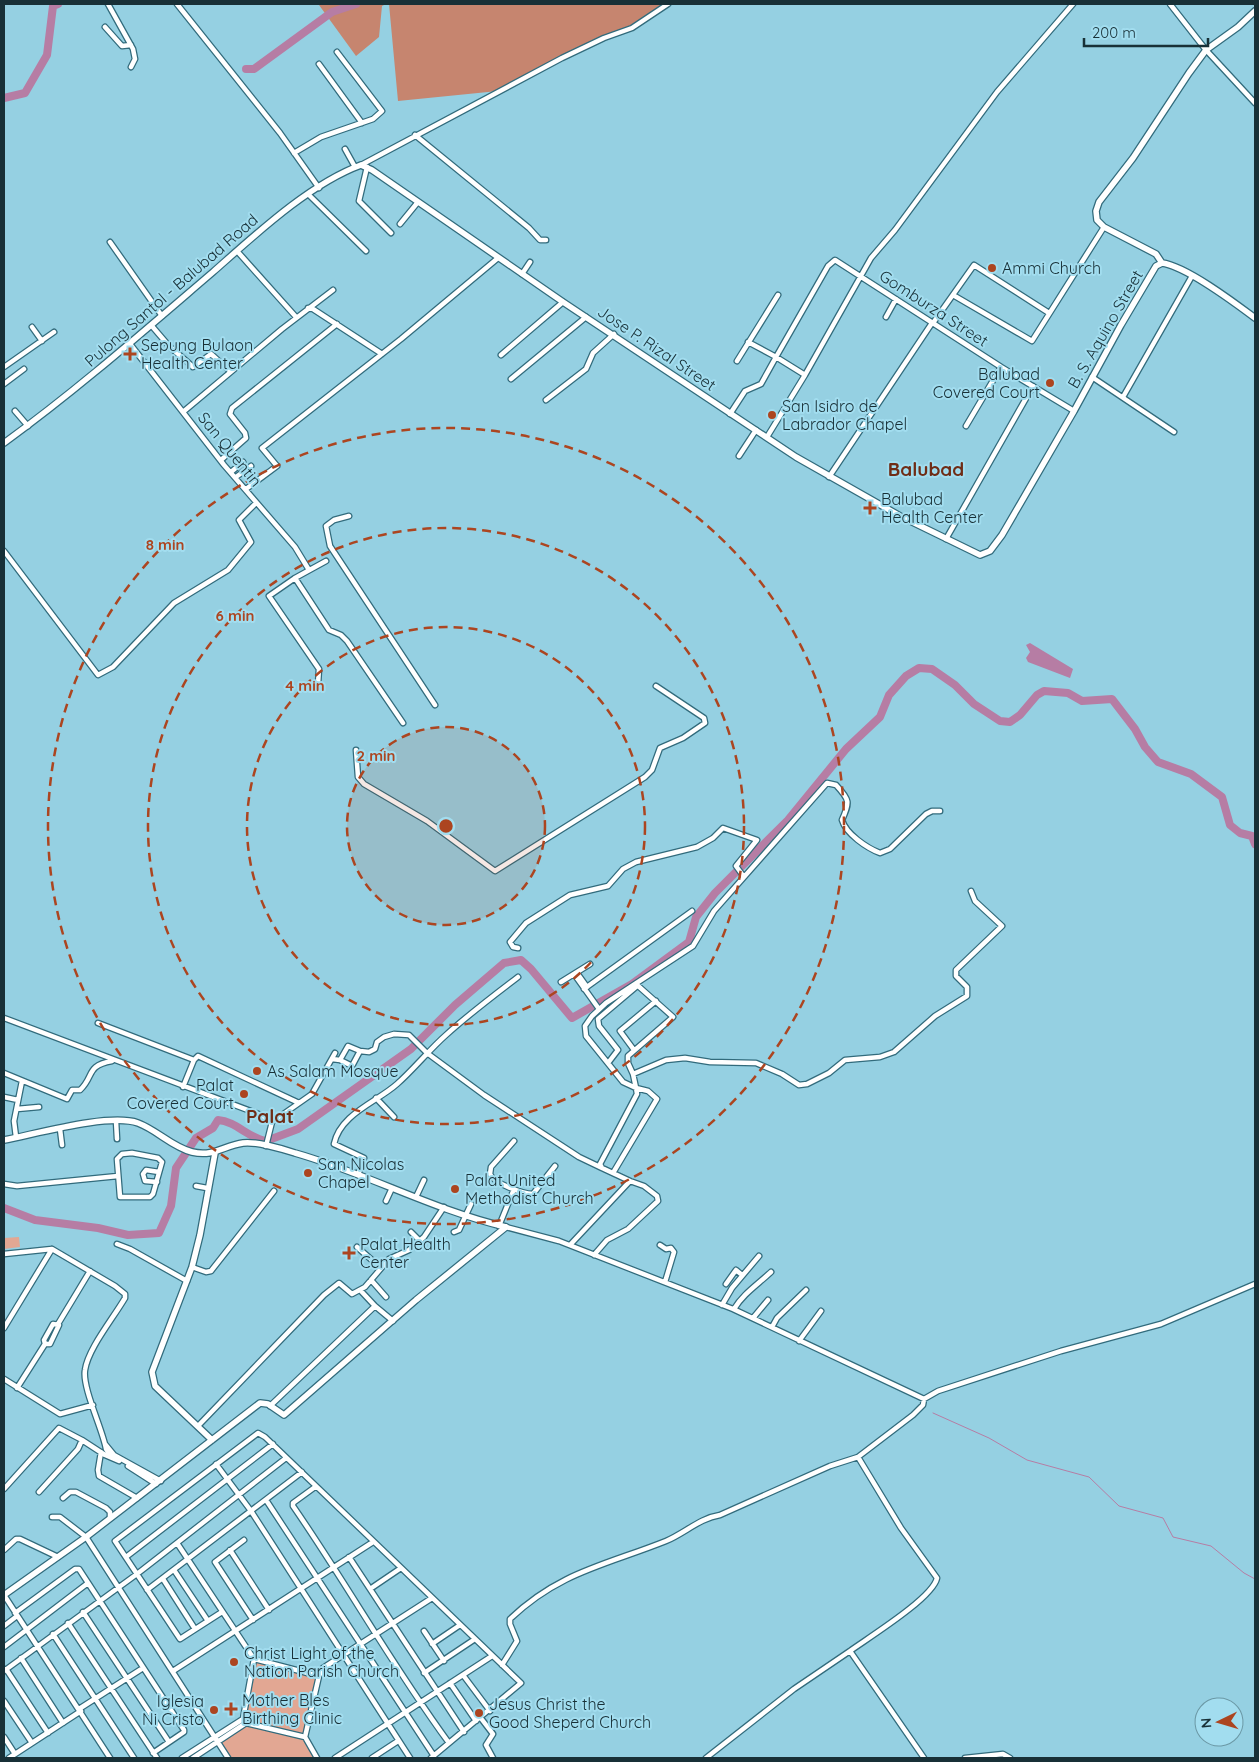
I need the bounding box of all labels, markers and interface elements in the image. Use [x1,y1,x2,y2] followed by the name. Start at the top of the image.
[1084,15,1208,47] scale bar
[1092,23,1136,42] text: 200 m
[80,209,262,371] street label: Pulong Santol - Balubad Road
[1002,258,1101,278] place label: Ammi Church
[986,262,998,274] marker: Ammi Church
[876,265,992,351] street label: Gomburza Street
[1063,266,1147,392] street label: B. S. Aquino Street
[594,301,720,395] street label: Jose P. Rizal Street
[141,335,253,373] place label: Sepung Bulaon Health Center
[123,347,137,361] marker: Sepung Bulaon Health Center
[933,364,1040,402] place label: Balubad Covered Court
[1044,377,1056,389] marker: Balubad Covered Court
[782,396,907,434] place label: San Isidro de Labrador Chapel
[194,408,266,490] street label: San Quentin
[766,409,778,421] marker: San Isidro de Labrador Chapel
[888,457,964,481] district label: Balubad
[881,489,983,527] place label: Balubad Health Center
[863,501,877,515] marker: Balubad Health Center
[146,535,184,554] text: 8 min
[216,606,254,625] text: 6 min
[285,676,325,695] text: 4 min
[356,746,396,765] text: 2 min
[437,817,455,835] centre of rings
[267,1061,399,1081] place label: As Salam Mosque
[251,1065,263,1077] marker: As Salam Mosque
[127,1075,234,1113] place label: Palat Covered Court
[238,1088,250,1100] marker: Palat Covered Court
[246,1104,294,1128] district label: Palat
[318,1154,404,1192] place label: San Nicolas Chapel
[302,1167,314,1179] marker: San Nicolas Chapel
[465,1170,594,1208] place label: Palat United Methodist Church
[449,1183,461,1195] marker: Palat United Methodist Church
[360,1234,451,1272] place label: Palat Health Center
[342,1246,356,1260] marker: Palat Health Center
[244,1643,399,1681] place label: Christ Light of the Nation Parish Church
[228,1656,240,1668] marker: Christ Light of the Nation Parish Church
[242,1690,342,1728] place label: Mother Bles Birthing Clinic
[142,1691,204,1729] place label: Iglesia Ni Cristo
[489,1694,651,1732] place label: Jesus Christ the Good Sheperd Church
[1194,1697,1244,1747] north arrow
[224,1702,238,1716] marker: Mother Bles Birthing Clinic
[208,1704,220,1716] marker: Iglesia Ni Cristo
[473,1707,485,1719] marker: Jesus Christ the Good Sheperd Church
[1197,1717,1215,1729] text: N

